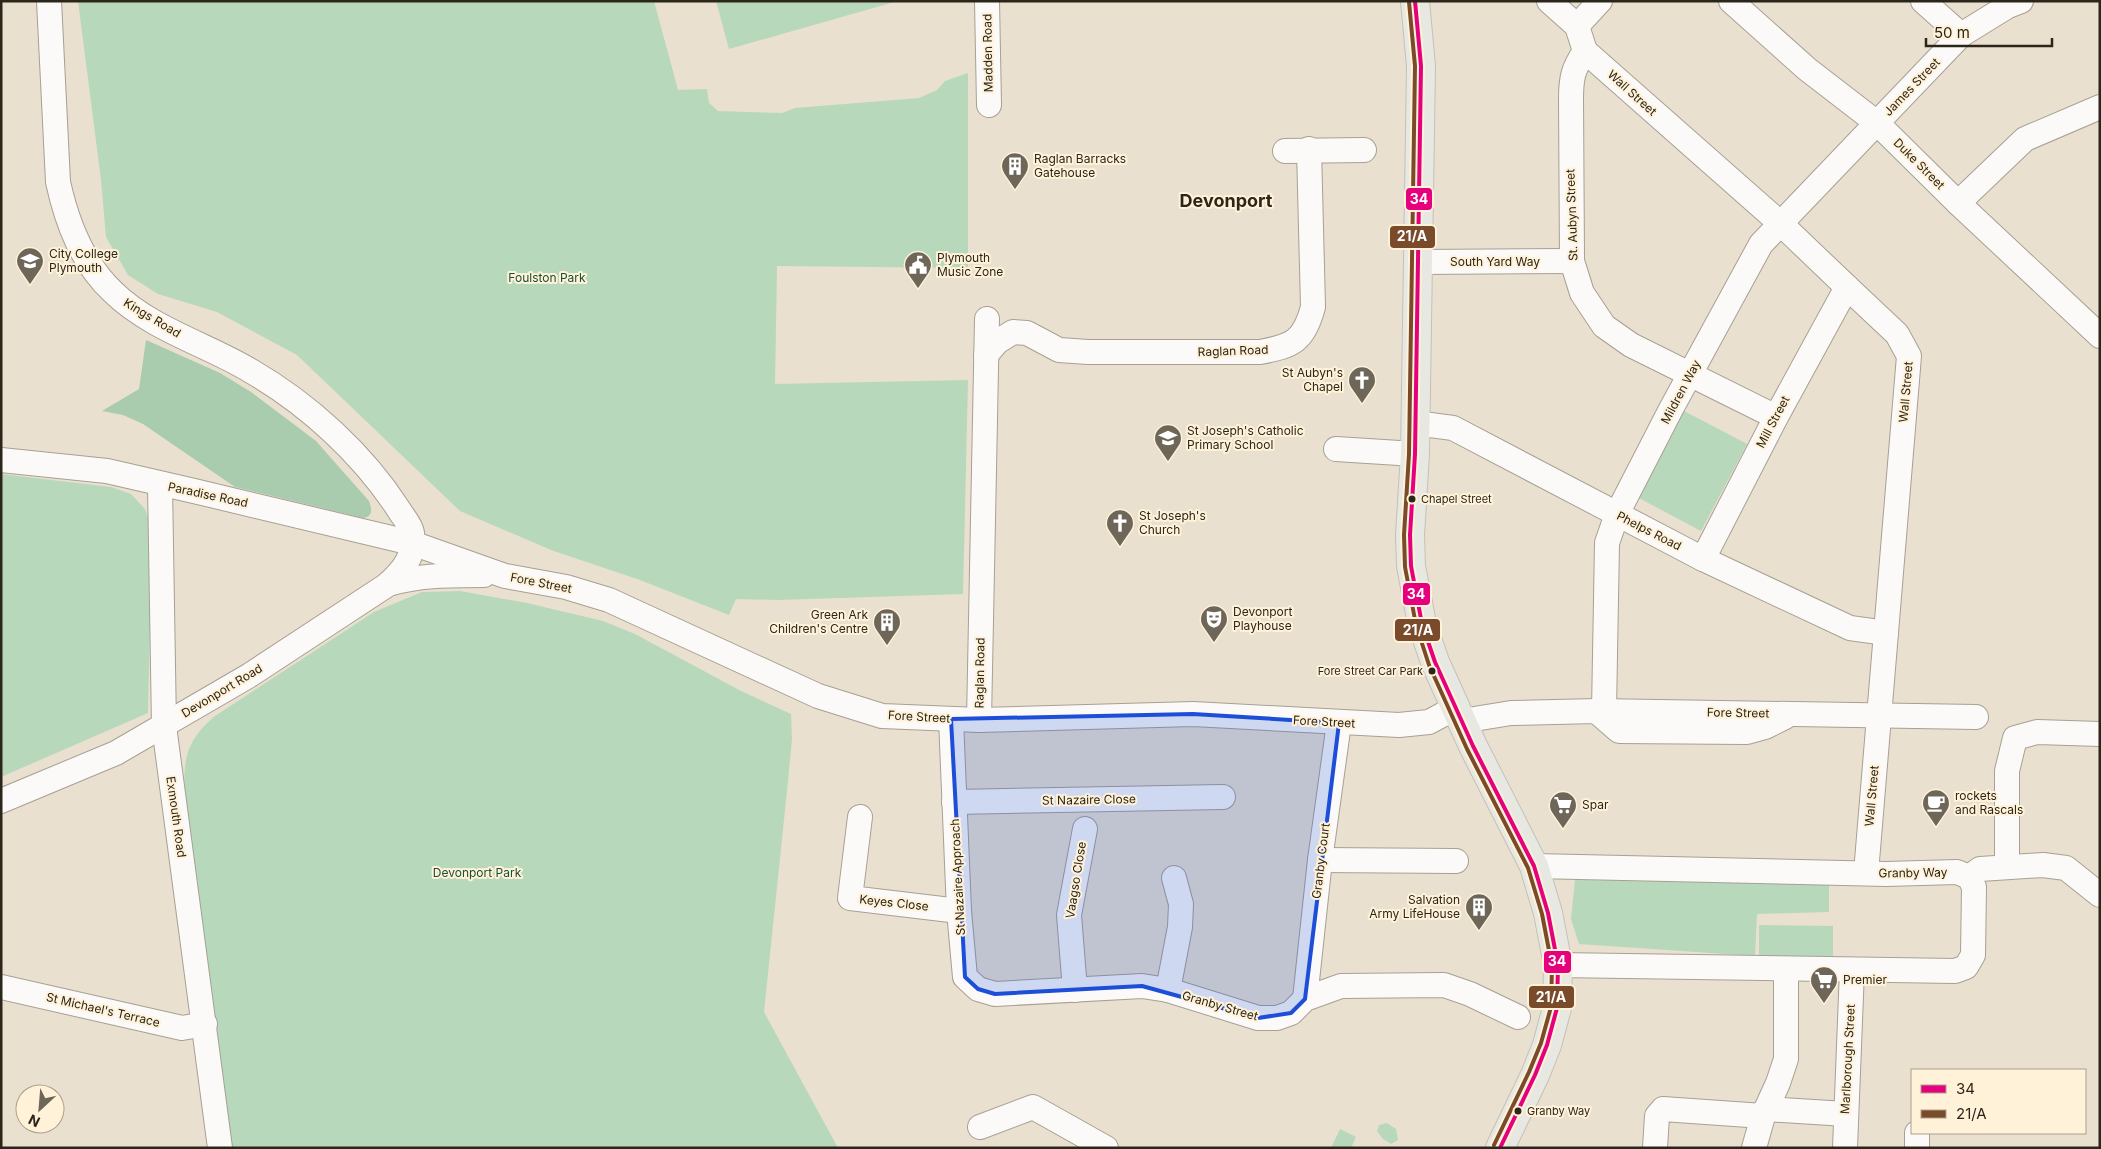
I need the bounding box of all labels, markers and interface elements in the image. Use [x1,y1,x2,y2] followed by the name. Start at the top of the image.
[979,14,996,92] street label: Madden Road
[1926,15,2052,47] scale bar
[1934,23,1970,42] text: 50 m
[1880,55,1943,119] street label: James Street
[1605,67,1660,119] street label: Wall Street
[1891,135,1948,192] street label: Duke Street
[1000,151,1030,190] building icon: Raglan Barracks Gatehouse
[1034,151,1126,180] place label: Raglan Barracks Gatehouse
[1562,169,1581,261] street label: St. Aubyn Street
[1405,187,1433,211] line badge: 34
[1180,190,1273,211] district label: Devonport
[1410,190,1428,207] text: 34
[1389,225,1436,249] line badge: 21/A
[1397,227,1428,244] text: 21/A
[15,246,45,285] school or university icon: City College Plymouth
[49,246,118,275] place label: City College Plymouth
[903,250,933,289] public building icon: Plymouth Music Zone
[937,250,1003,279] place label: Plymouth Music Zone
[1450,254,1540,269] street label: South Yard Way
[508,270,586,285] park label: Foulston Park
[121,295,184,341] street label: Kings Road
[1197,342,1269,359] street label: Raglan Road
[1657,357,1704,426] street label: Mildren Way
[1895,361,1916,423] street label: Wall Street
[1282,365,1343,394] place label: St Aubyn's Chapel
[1347,365,1377,404] church icon: St Aubyn's Chapel
[1753,393,1793,450] street label: Mill Street
[1153,423,1183,462] school or university icon: St Joseph's Catholic Primary School
[1187,423,1304,452] place label: St Joseph's Catholic Primary School
[167,479,250,510] street label: Paradise Road
[1421,492,1492,506] place label: Chapel Street
[1407,494,1417,504] marker: Chapel Street
[1105,508,1135,547] church icon: St Joseph's Church
[1139,508,1206,537] place label: St Joseph's Church
[1614,508,1684,553] street label: Phelps Road
[509,569,573,596] street label: Fore Street
[1402,582,1431,606] line badge: 34
[1407,585,1425,602] text: 34
[1199,604,1229,643] theatre icon: Devonport Playhouse
[1233,604,1292,633] place label: Devonport Playhouse
[769,607,868,636] place label: Green Ark Children's Centre
[872,607,902,646] building icon: Green Ark Children's Centre
[1394,618,1441,642] line badge: 21/A
[1403,621,1434,638] text: 21/A
[971,637,988,709] street label: Raglan Road
[179,661,265,721] street label: Devonport Road
[1318,664,1423,678] place label: Fore Street Car Park
[1427,666,1437,676] marker: Fore Street Car Park
[1707,704,1769,721] street label: Fore Street
[887,707,951,726] street label: Fore Street
[1292,712,1356,731] street label: Fore Street
[1861,765,1882,827] street label: Wall Street
[163,775,190,859] street label: Exmouth Road
[1921,788,1951,827] cafe icon: rockets and Rascals
[1955,788,2023,817] place label: rockets and Rascals
[1548,790,1578,829] supermarket icon: Spar
[1042,791,1136,808] street label: St Nazaire Close
[1582,797,1609,812] place label: Spar
[947,818,968,936] street label: St Nazaire Approach
[1308,822,1333,900] street label: Granby Court
[1062,840,1089,919] street label: Vaagso Close
[1878,864,1948,881] street label: Granby Way
[433,865,522,880] park label: Devonport Park
[859,891,930,914] street label: Keyes Close
[1369,892,1460,921] place label: Salvation Army LifeHouse
[1464,892,1494,931] building icon: Salvation Army LifeHouse
[1543,950,1572,974] line badge: 34
[1548,952,1566,969] text: 34
[1809,965,1839,1004] supermarket icon: Premier
[1843,972,1887,987] place label: Premier
[1528,985,1575,1009] line badge: 21/A
[1180,988,1260,1024] street label: Granby Street
[1536,988,1567,1005] text: 21/A
[45,989,161,1030] street label: St Michael's Terrace
[1837,1004,1858,1114] street label: Marlborough Street
[1911,1069,2086,1134] legend
[1956,1079,1975,1098] text: 34
[15,1084,65,1134] north arrow
[1527,1104,1590,1118] place label: Granby Way
[1956,1104,1987,1123] text: 21/A
[1513,1106,1523,1116] marker: Granby Way
[26,1111,43,1131] text: N

